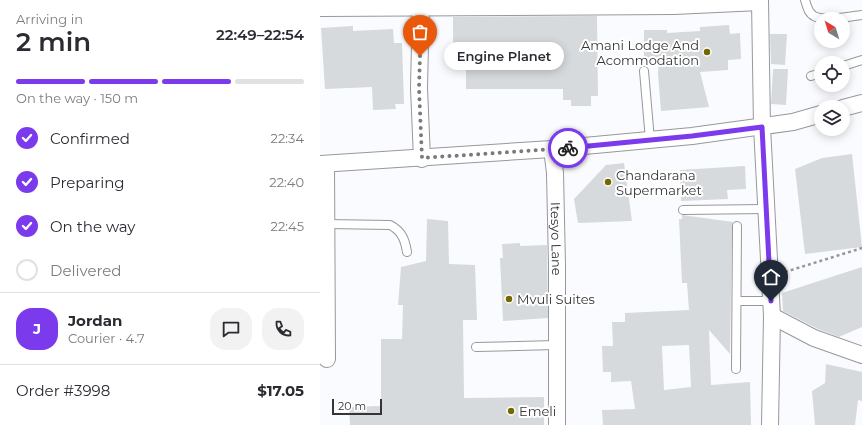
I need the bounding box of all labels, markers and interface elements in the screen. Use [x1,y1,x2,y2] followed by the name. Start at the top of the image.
[16,11,83,27] text: Arriving in
[814,12,850,48] north arrow
[814,12,850,136] map controls
[403,15,437,56] pin
[409,21,431,43] icon: bag
[216,25,304,44] text: 22:49–22:54
[16,26,91,58] text: 2 min
[581,37,699,68] place label: Amani Lodge And Acommodation
[444,42,564,70] callout: Engine Planet
[702,47,712,57] marker: Amani Lodge And Acommodation
[457,48,551,64] text: Engine Planet
[814,56,850,92] button: locate
[16,90,138,106] text: On the way · 150 m
[814,100,850,136] button: layers
[16,127,38,149] icon: check
[548,128,588,168] courier
[50,129,130,148] text: Confirmed
[271,130,304,146] text: 22:34
[557,137,579,159] icon: bike
[616,167,702,198] place label: Chandarana Supermarket
[16,171,38,193] icon: check
[50,173,125,192] text: Preparing
[269,174,304,190] text: 22:40
[603,177,613,187] marker: Chandarana Supermarket
[548,202,565,276] street label: Itesyo Lane
[16,215,38,237] icon: check
[50,217,135,236] text: On the way
[271,218,304,234] text: 22:45
[754,260,788,301] pin
[50,261,122,280] text: Delivered
[760,266,782,288] icon: home
[517,291,595,307] place label: Mvuli Suites
[504,294,514,304] marker: Mvuli Suites
[210,308,252,350] button: chat
[262,308,304,350] button: phone
[68,311,122,330] text: Jordan
[33,319,41,338] text: J
[68,330,145,346] text: Courier · 4.7
[16,381,110,400] text: Order #3998
[257,381,304,400] text: $17.05
[332,397,382,416] scale bar
[338,399,366,413] text: 20 m
[519,403,556,419] place label: Emeli
[506,406,516,416] marker: Emeli

